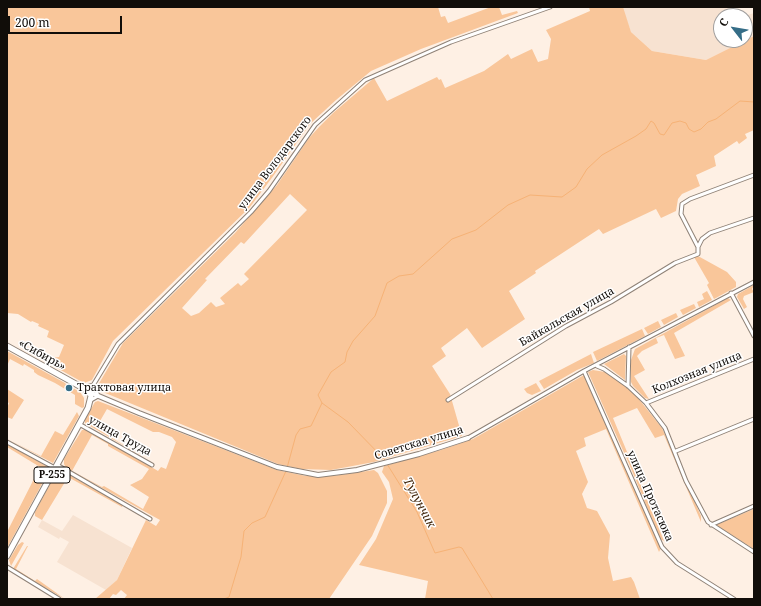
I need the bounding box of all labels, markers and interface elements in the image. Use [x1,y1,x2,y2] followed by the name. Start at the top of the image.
[10,8,124,34] scale bar
[713,8,753,48] north arrow
[15,14,50,31] text: 200 m
[715,15,731,29] text: С
[236,114,314,212] street label: улица Володарского
[517,284,617,350] street label: Байкальская улица
[16,337,68,373] street label: «Сибирь»
[650,349,744,397] street label: Колхозная улица
[77,381,171,395] place label: Трактовая улица
[64,383,74,393] marker: Трактовая улица
[86,413,154,459] street label: улица Труда
[373,423,465,463] street label: Советская улица
[624,448,676,544] street label: улица Протасюка
[34,467,70,483] road number: Р-255
[400,475,438,531] water label: Тулунчик

